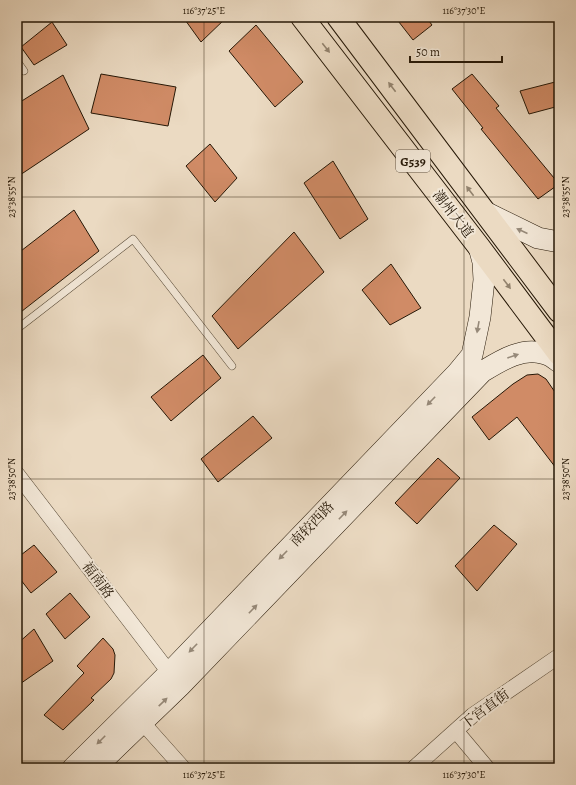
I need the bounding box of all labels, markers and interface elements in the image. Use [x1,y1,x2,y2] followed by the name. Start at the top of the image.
[183,4,225,17] text: 116°37'25"E
[443,4,486,17] text: 116°37'30"E
[410,38,502,64] scale bar
[322,42,330,53] one-way arrow
[416,44,440,60] text: 50 m
[387,82,396,93] one-way arrow
[396,150,430,172] road number: G539
[5,176,18,218] text: 23°38'55"N
[559,176,572,218] text: 23°38'55"N
[466,185,474,196] one-way arrow
[428,186,478,242] street label: 潮州大道
[516,228,528,234] one-way arrow
[503,279,511,290] one-way arrow
[475,321,481,333] one-way arrow
[507,353,519,359] one-way arrow
[426,396,436,406] one-way arrow
[5,458,18,500] text: 23°38'50"N
[559,458,572,500] text: 23°38'50"N
[286,497,338,551] street label: 南较西路
[338,510,348,520] one-way arrow
[278,550,288,560] one-way arrow
[78,558,118,602] street label: 福南路
[249,604,258,614] one-way arrow
[188,643,197,654] one-way arrow
[457,685,513,733] street label: 下宫直街
[158,697,168,707] one-way arrow
[96,735,106,745] one-way arrow
[183,768,225,781] text: 116°37'25"E
[443,768,486,781] text: 116°37'30"E

